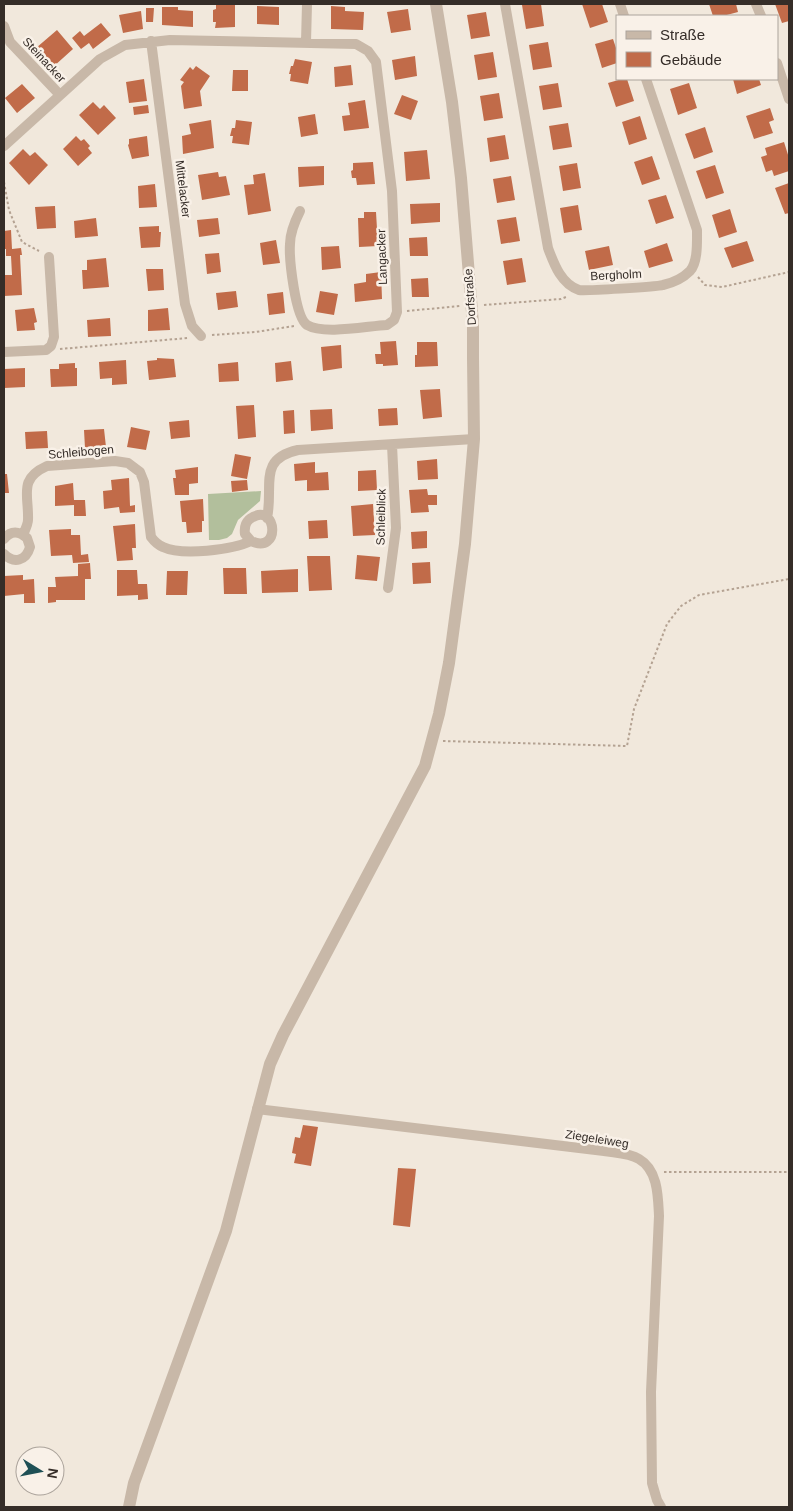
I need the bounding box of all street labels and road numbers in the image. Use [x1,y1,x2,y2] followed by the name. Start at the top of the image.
[20,34,68,86] street label: Steinacker
[173,159,193,219] street label: Mittelacker
[374,229,390,285] street label: Langacker
[590,267,642,283] street label: Bergholm
[461,268,479,326] street label: Dorfstraße
[47,442,115,462] street label: Schleibogen
[374,488,389,545] street label: Schleiblick
[564,1127,630,1151] street label: Ziegeleiweg

